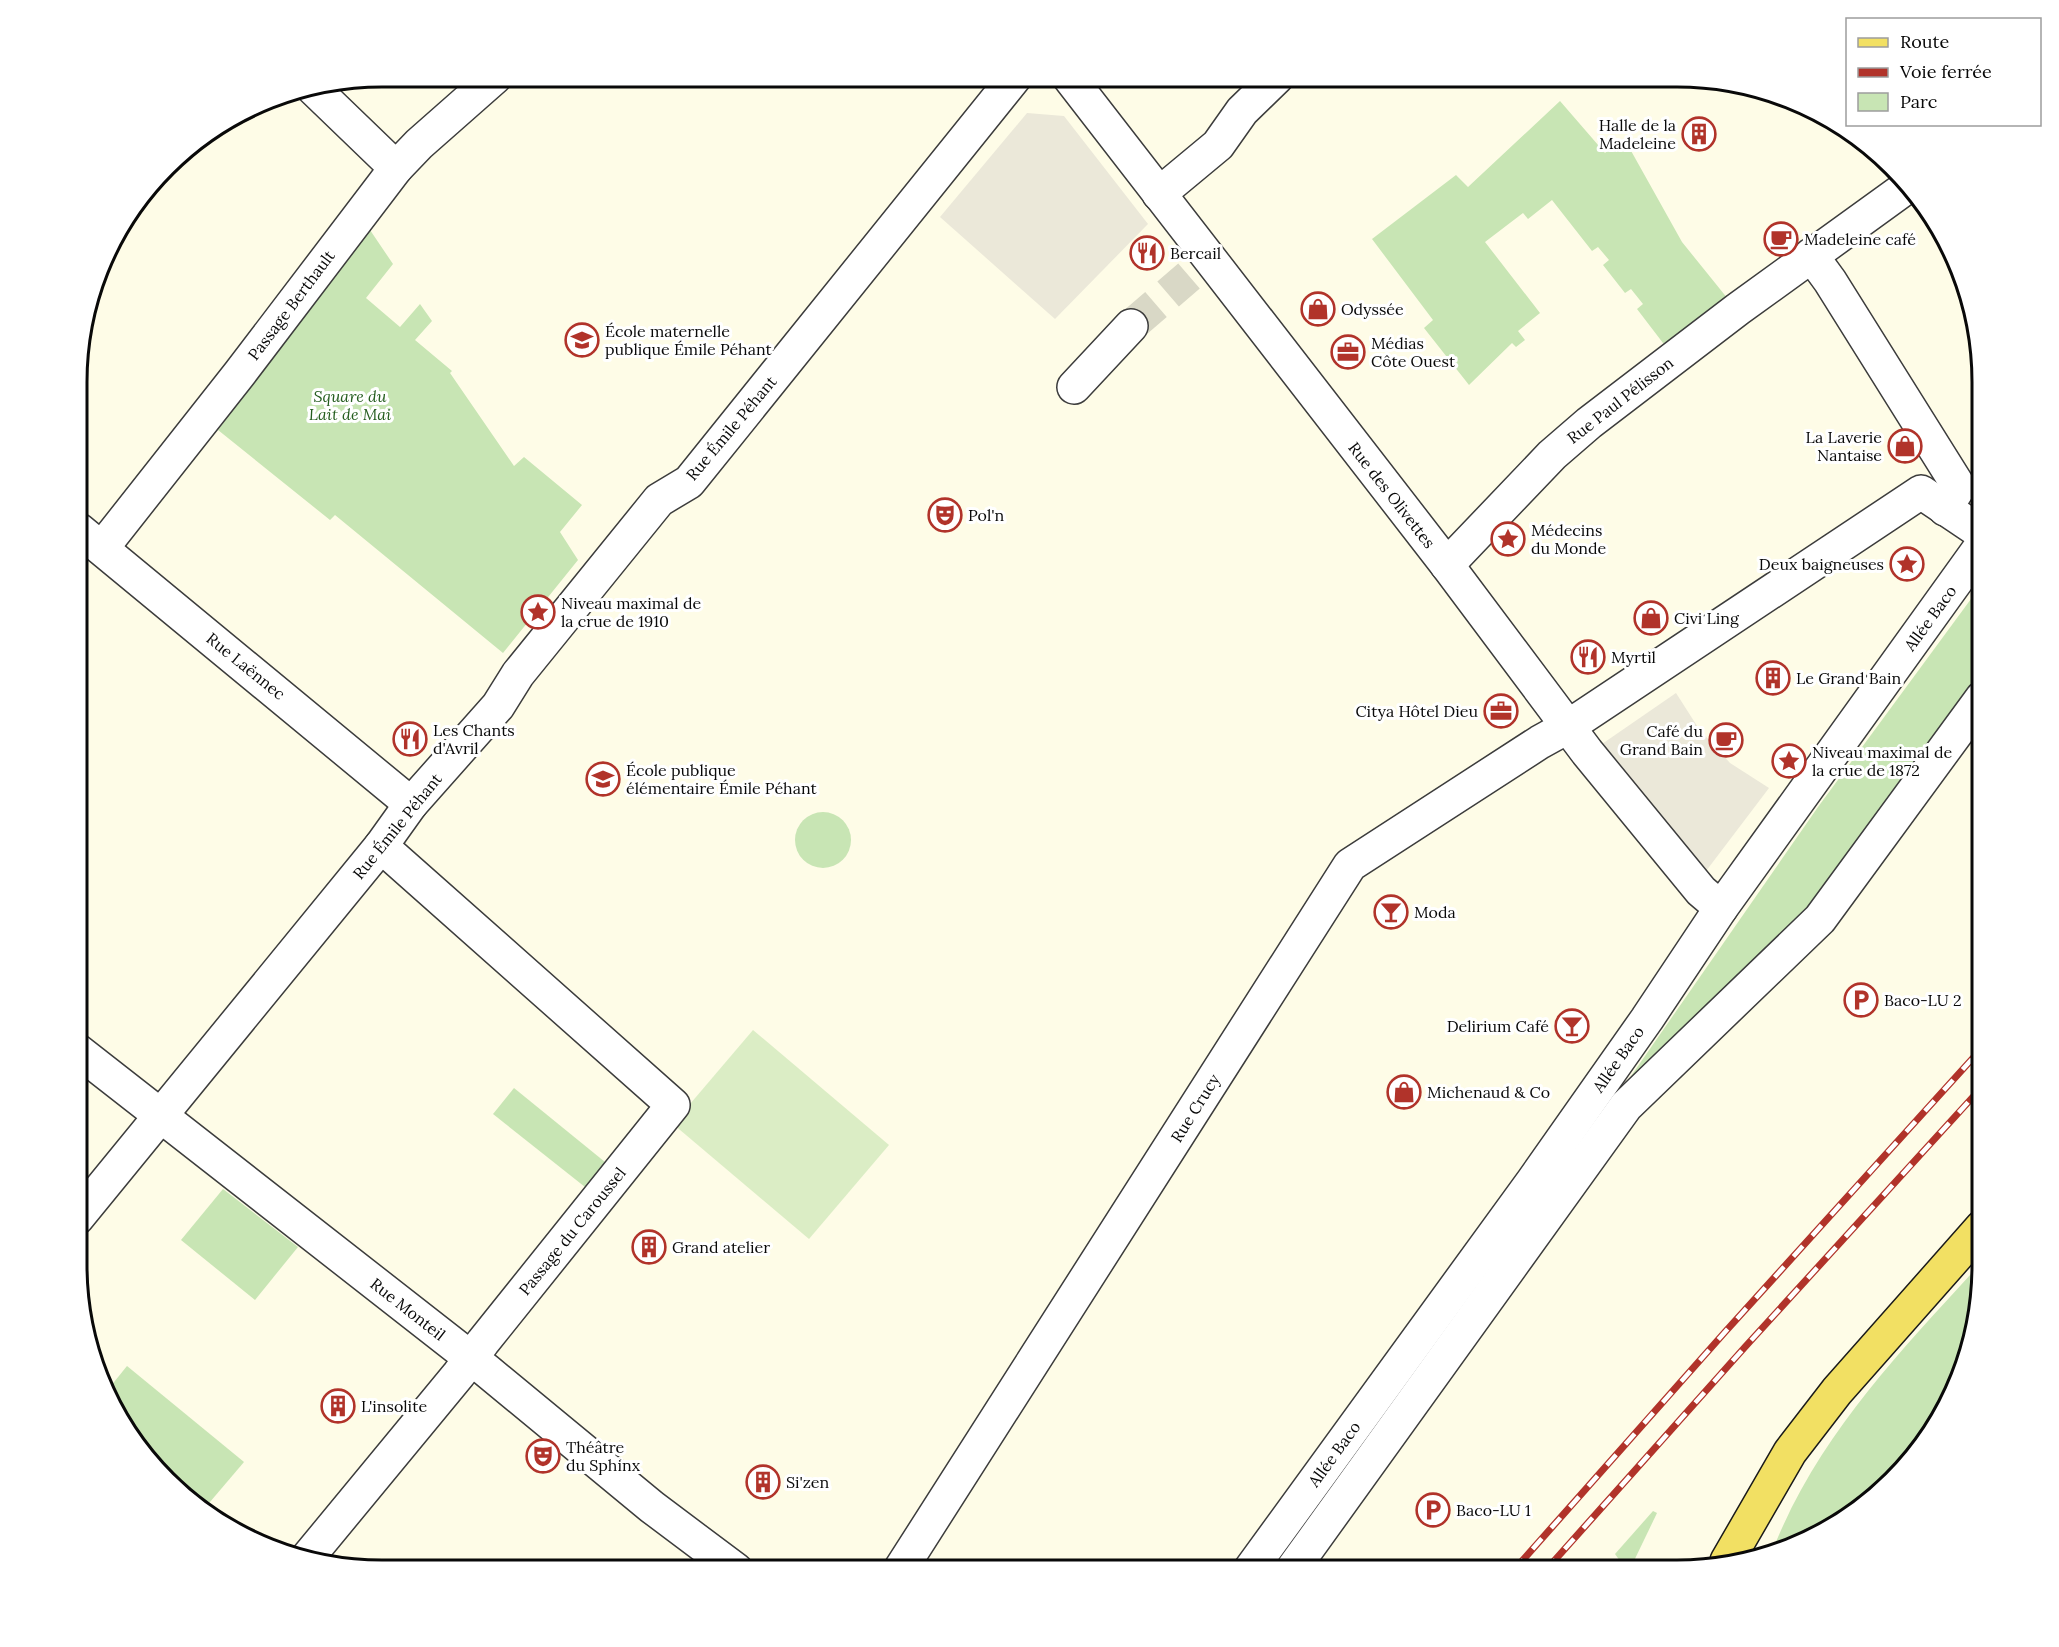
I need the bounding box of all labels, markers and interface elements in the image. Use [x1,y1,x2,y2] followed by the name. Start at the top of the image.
[1846,18,2041,126] legend
[1900,30,1949,53] text: Route
[1899,60,1992,83] text: Voie ferrée
[1900,90,1937,113] text: Parc
[1599,115,1676,153] place label: Halle de la Madeleine
[1681,116,1717,152] building icon: Halle de la Madeleine
[1763,221,1799,257] cafe icon: Madeleine café
[1804,229,1916,249] place label: Madeleine café
[1129,235,1165,271] restaurant icon: Bercail
[1170,243,1221,263] place label: Bercail
[243,246,339,364] street label: Passage Berthault
[1300,291,1336,327] shop icon: Odyssée
[1341,299,1404,319] place label: Odyssée
[605,321,773,359] place label: École maternelle publique Émile Péhant
[564,322,600,358] school or university icon: École maternelle publique Émile Péhant
[1371,333,1456,371] place label: Médias Côte Ouest
[1330,334,1366,370] office icon: Médias Côte Ouest
[1563,352,1677,448] street label: Rue Paul Pélisson
[681,371,781,484] street label: Rue Émile Péhant
[309,386,391,424] park label: Square du Lait de Mai
[1806,427,1882,465] place label: La Laverie Nantaise
[1887,428,1923,464] shop icon: La Laverie Nantaise
[1344,438,1440,552] street label: Rue des Olivettes
[927,497,963,533] theatre icon: Pol'n
[968,505,1005,525] place label: Pol'n
[1531,520,1607,558] place label: Médecins du Monde
[1490,521,1526,557] place icon: Médecins du Monde
[1889,546,1925,582] place icon: Deux baigneuses
[1759,554,1884,574] place label: Deux baigneuses
[1899,581,1960,656] street label: Allée Baco
[561,593,701,631] place label: Niveau maximal de la crue de 1910
[520,594,556,630] place icon: Niveau maximal de la crue de 1910
[1633,600,1669,636] shop icon: Civi Ling
[1674,608,1740,628] place label: Civi Ling
[203,628,289,704] street label: Rue Laënnec
[1570,639,1606,675] restaurant icon: Myrtil
[1611,647,1656,667] place label: Myrtil
[1755,660,1791,696] building icon: Le Grand Bain
[1796,668,1902,688] place label: Le Grand Bain
[1483,693,1519,729] office icon: Citya Hôtel Dieu
[1355,701,1478,721] place label: Citya Hôtel Dieu
[433,720,515,758] place label: Les Chants d'Avril
[392,721,428,757] restaurant icon: Les Chants d'Avril
[1620,721,1703,759] place label: Café du Grand Bain
[1708,722,1744,758] cafe icon: Café du Grand Bain
[1812,742,1952,780] place label: Niveau maximal de la crue de 1872
[1771,743,1807,779] place icon: Niveau maximal de la crue de 1872
[626,760,817,798] place label: École publique élémentaire Émile Péhant
[585,761,621,797] school or university icon: École publique élémentaire Émile Péhant
[348,768,446,883] street label: Rue Émile Péhant
[1373,894,1409,930] bar icon: Moda
[1414,902,1456,922] place label: Moda
[1843,982,1879,1018] parking icon: Baco-LU 2
[1884,990,1961,1010] place label: Baco-LU 2
[1554,1008,1590,1044] bar icon: Delirium Café
[1447,1016,1549,1036] place label: Delirium Café
[1587,1022,1648,1097] street label: Allée Baco
[1166,1070,1224,1146] street label: Rue Crucy
[1386,1074,1422,1110] shop icon: Michenaud & Co
[1427,1082,1550,1102] place label: Michenaud & Co
[514,1163,630,1299] street label: Passage du Caroussel
[631,1229,667,1265] building icon: Grand atelier
[672,1237,770,1257] place label: Grand atelier
[366,1274,450,1344] street label: Rue Monteil
[320,1388,356,1424] building icon: L'insolite
[361,1396,428,1416] place label: L'insolite
[1303,1417,1364,1492] street label: Allée Baco
[566,1437,641,1475] place label: Théâtre du Sphinx
[525,1438,561,1474] theatre icon: Théâtre du Sphinx
[745,1464,781,1500] building icon: Si'zen
[786,1472,830,1492] place label: Si'zen
[1415,1492,1451,1528] parking icon: Baco-LU 1
[1456,1500,1531,1520] place label: Baco-LU 1

